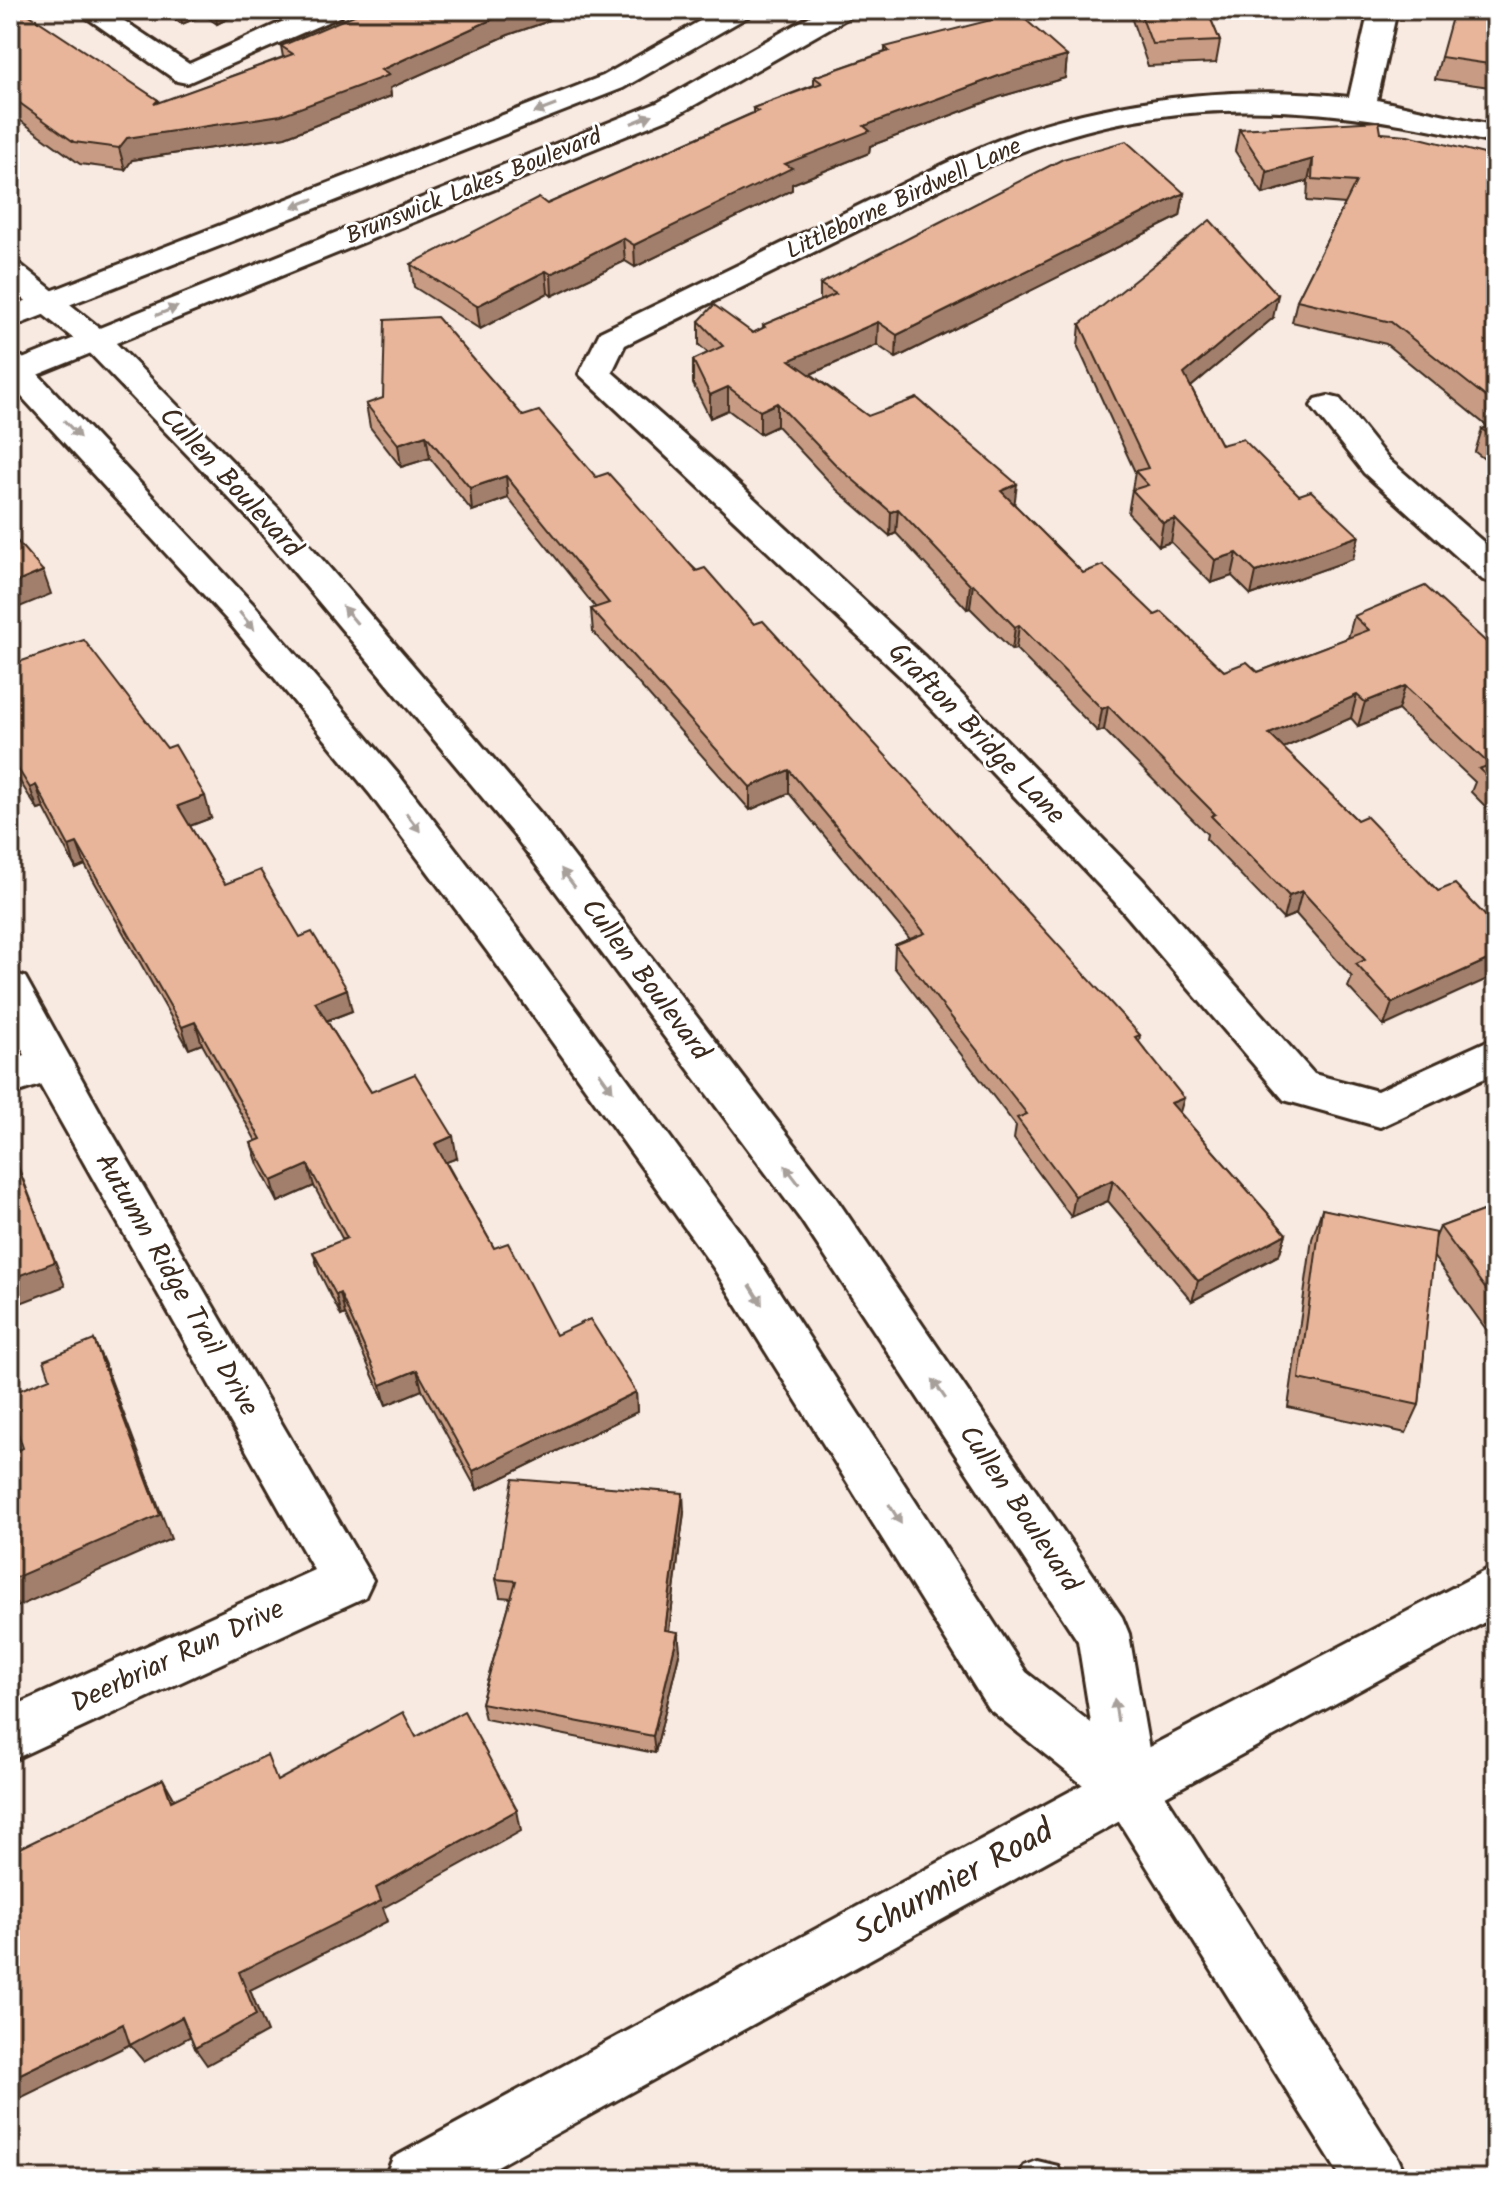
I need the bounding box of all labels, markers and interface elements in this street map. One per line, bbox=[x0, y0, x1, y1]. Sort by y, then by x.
one-way arrow bbox=[533, 103, 557, 116]
one-way arrow bbox=[630, 112, 654, 125]
street label: Brunswick Lakes Boulevard bbox=[340, 117, 609, 256]
street label: Littleborne Birdwell Lane bbox=[780, 127, 1028, 271]
one-way arrow bbox=[291, 197, 315, 210]
one-way arrow bbox=[155, 304, 179, 317]
street label: Cullen Boulevard bbox=[147, 397, 313, 570]
one-way arrow bbox=[62, 420, 80, 439]
one-way arrow bbox=[342, 606, 359, 626]
one-way arrow bbox=[238, 611, 255, 631]
street label: Grafton Bridge Lane bbox=[876, 632, 1076, 836]
one-way arrow bbox=[404, 811, 420, 832]
one-way arrow bbox=[561, 867, 576, 888]
street label: Cullen Boulevard bbox=[569, 889, 722, 1072]
one-way arrow bbox=[598, 1072, 613, 1093]
street label: Autumn Ridge Trail Drive bbox=[82, 1145, 270, 1426]
one-way arrow bbox=[785, 1164, 800, 1185]
one-way arrow bbox=[748, 1284, 763, 1305]
one-way arrow bbox=[931, 1379, 946, 1400]
street label: Cullen Boulevard bbox=[946, 1416, 1093, 1603]
one-way arrow bbox=[888, 1503, 902, 1525]
street label: Deerbriar Run Drive bbox=[64, 1588, 293, 1726]
one-way arrow bbox=[1109, 1697, 1121, 1722]
street label: Schurmier Road bbox=[844, 1805, 1065, 1961]

